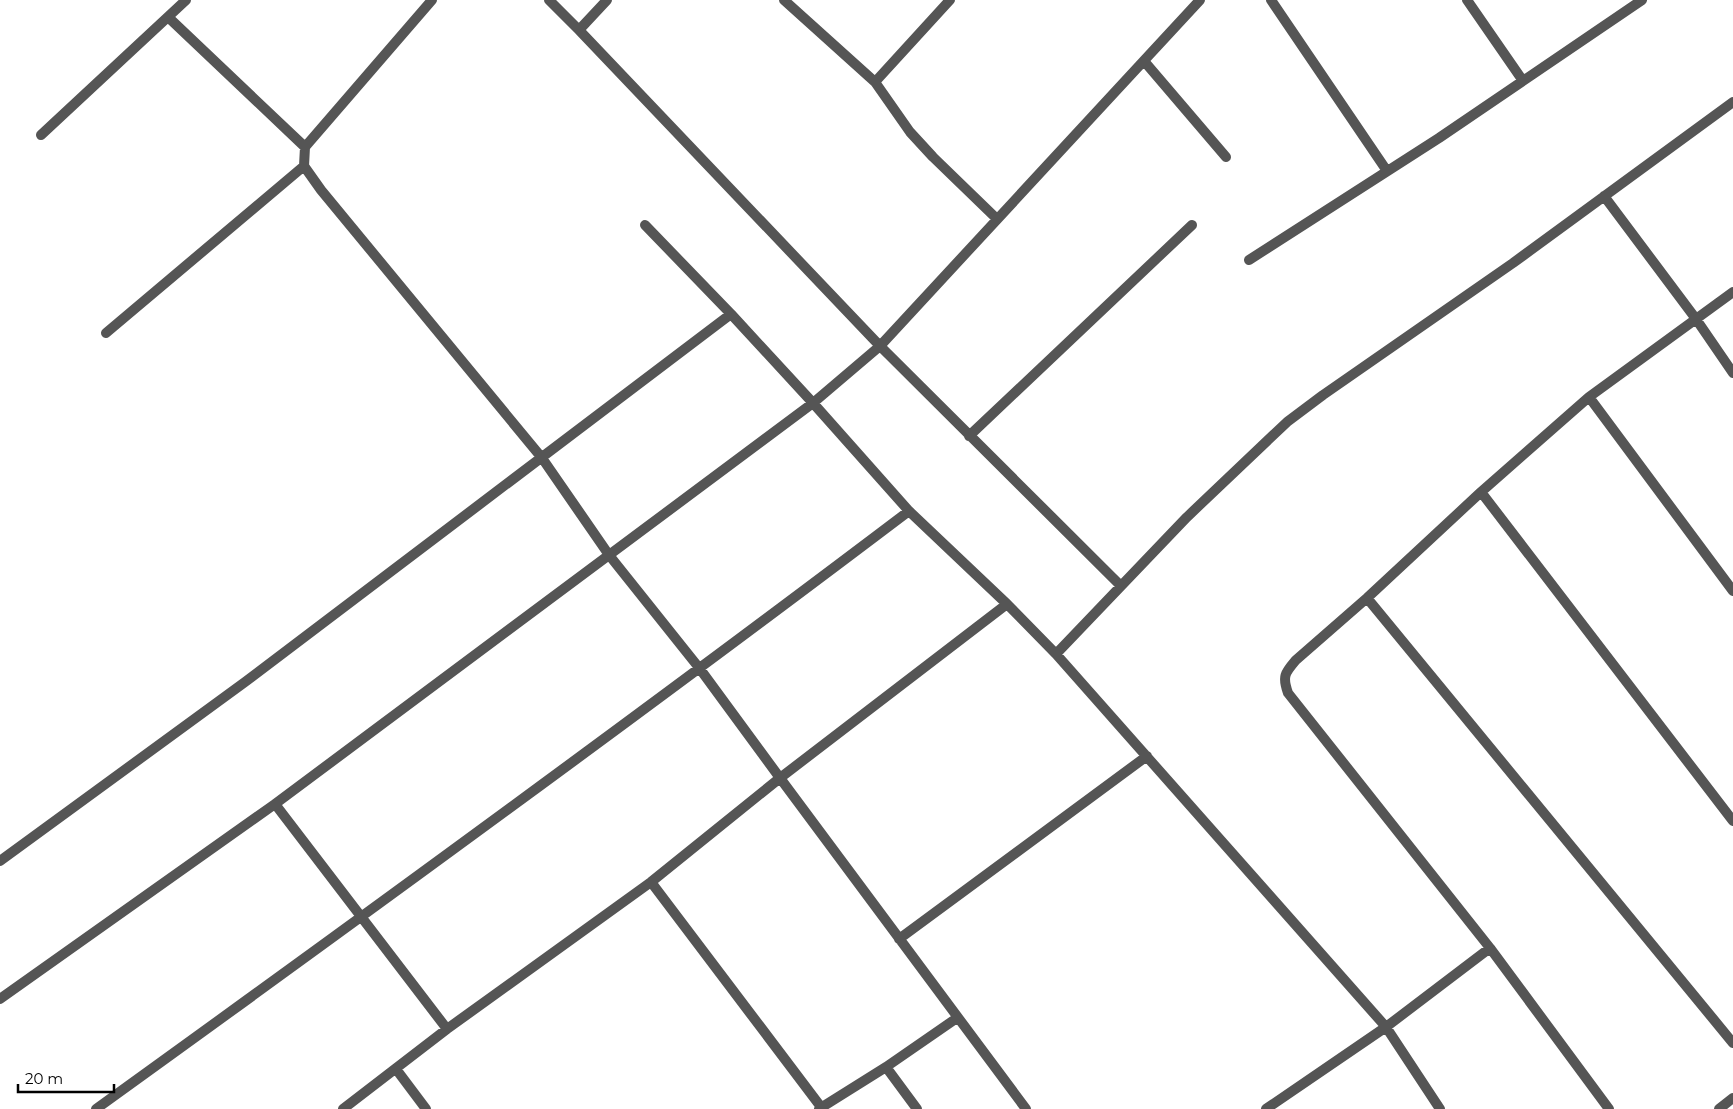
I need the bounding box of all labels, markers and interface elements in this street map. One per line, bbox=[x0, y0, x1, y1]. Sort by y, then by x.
scale bar bbox=[18, 1062, 114, 1094]
text: 20 m bbox=[25, 1069, 63, 1088]

